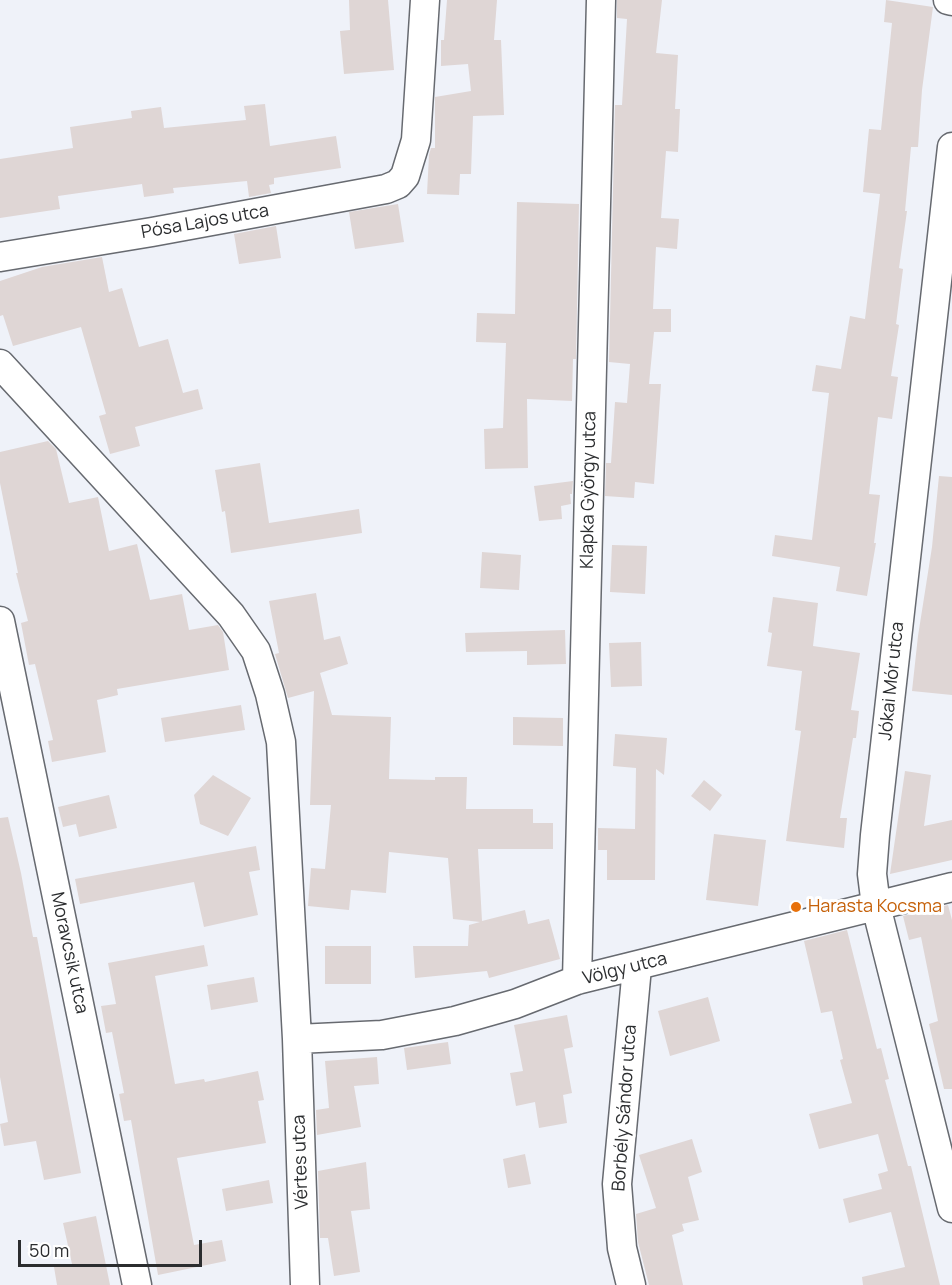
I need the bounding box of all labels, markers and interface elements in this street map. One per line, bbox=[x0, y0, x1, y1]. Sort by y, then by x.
street label: Pósa Lajos utca bbox=[140, 200, 270, 244]
street label: Klapka György utca bbox=[577, 411, 601, 569]
street label: Jókai Mór utca bbox=[875, 621, 909, 741]
street label: Moravcsik utca bbox=[46, 890, 92, 1016]
place label: Harasta Kocsma bbox=[808, 896, 942, 918]
marker: Harasta Kocsma bbox=[789, 900, 803, 914]
street label: Völgy utca bbox=[581, 948, 669, 990]
street label: Borbély Sándor utca bbox=[608, 1024, 642, 1192]
street label: Vértes utca bbox=[289, 1114, 313, 1210]
scale bar bbox=[21, 1228, 206, 1266]
text: 50 m bbox=[29, 1238, 69, 1262]

